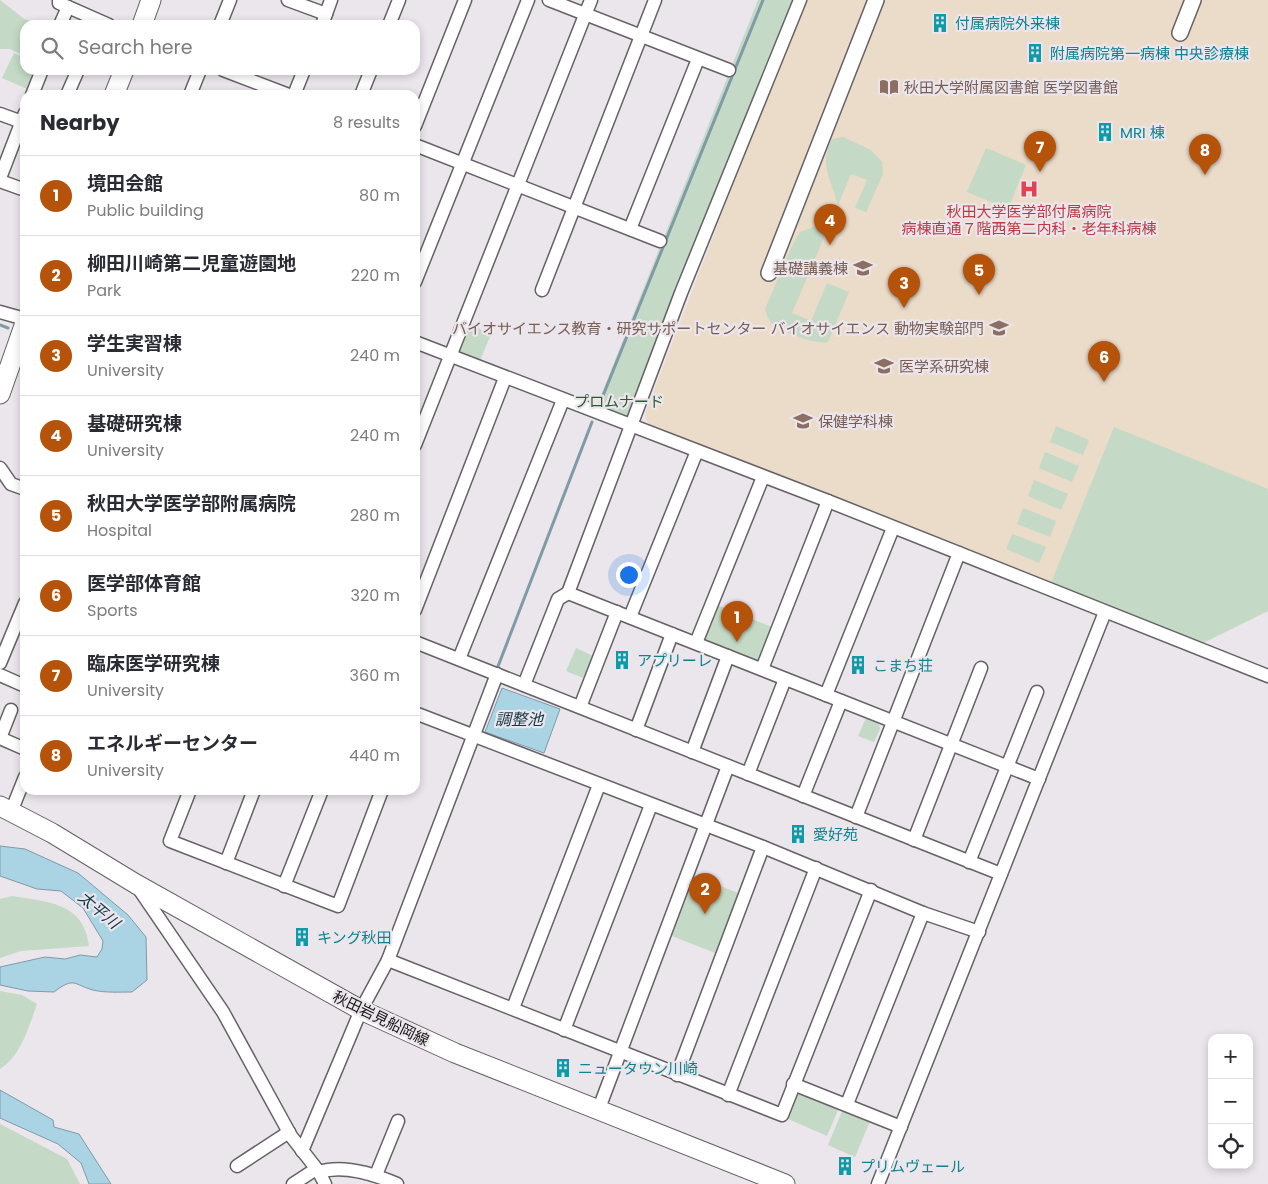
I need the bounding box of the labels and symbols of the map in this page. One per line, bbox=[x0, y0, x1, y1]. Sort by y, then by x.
building icon: 付属病院外来棟 bbox=[929, 12, 951, 34]
place label: 付属病院外来棟 bbox=[955, 13, 1060, 34]
building icon: 附属病院第一病棟 中央診療棟 bbox=[1024, 42, 1046, 64]
place label: 附属病院第一病棟 中央診療棟 bbox=[1050, 43, 1249, 64]
library icon: 秋田大学附属図書館 医学図書館 bbox=[878, 76, 900, 98]
place label: 秋田大学附属図書館 医学図書館 bbox=[904, 77, 1118, 98]
building icon: MRI 棟 bbox=[1094, 121, 1116, 143]
place label: MRI 棟 bbox=[1120, 122, 1165, 143]
pin: 7 bbox=[1024, 131, 1056, 172]
pin: 8 bbox=[1189, 134, 1221, 175]
hospital icon: 秋田大学医学部付属病院 病棟直通７階西第二内科・老年科病棟 bbox=[1018, 178, 1040, 200]
place label: 秋田大学医学部付属病院 病棟直通７階西第二内科・老年科病棟 bbox=[901, 201, 1157, 239]
pin: 4 bbox=[814, 204, 846, 245]
pin: 5 bbox=[963, 254, 995, 295]
school or university icon: 基礎講義棟 bbox=[852, 257, 874, 279]
place label: 基礎講義棟 bbox=[773, 258, 848, 279]
pin: 3 bbox=[888, 267, 920, 308]
school or university icon: バイオサイエンス教育・研究サポートセンター バイオサイエンス 動物実験部門 bbox=[988, 317, 1010, 339]
place label: バイオサイエンス教育・研究サポートセンター バイオサイエンス 動物実験部門 bbox=[452, 318, 984, 339]
pin: 6 bbox=[1088, 341, 1120, 382]
school or university icon: 医学系研究棟 bbox=[873, 355, 895, 377]
place label: 医学系研究棟 bbox=[899, 356, 989, 377]
park label: プロムナード bbox=[574, 391, 664, 412]
school or university icon: 保健学科棟 bbox=[792, 410, 814, 432]
place label: 保健学科棟 bbox=[818, 411, 893, 432]
your location bbox=[616, 562, 642, 588]
pin: 1 bbox=[721, 601, 753, 642]
building icon: アプリーレ bbox=[611, 649, 633, 671]
place label: アプリーレ bbox=[637, 650, 712, 671]
building icon: こまち荘 bbox=[847, 654, 869, 676]
place label: こまち荘 bbox=[873, 655, 933, 676]
water label: 調整池 bbox=[495, 708, 545, 731]
building icon: 愛好苑 bbox=[787, 823, 809, 845]
place label: 愛好苑 bbox=[813, 824, 858, 845]
pin: 2 bbox=[689, 873, 721, 914]
water label: 太平川 bbox=[73, 886, 126, 936]
building icon: キング秋田 bbox=[291, 926, 313, 948]
place label: キング秋田 bbox=[317, 927, 392, 948]
street label: 秋田岩見船岡線 bbox=[329, 986, 433, 1050]
building icon: ニュータウン川崎 bbox=[552, 1057, 574, 1079]
place label: ニュータウン川崎 bbox=[578, 1058, 698, 1079]
building icon: プリムヴェール bbox=[834, 1155, 856, 1177]
place label: プリムヴェール bbox=[860, 1156, 965, 1177]

